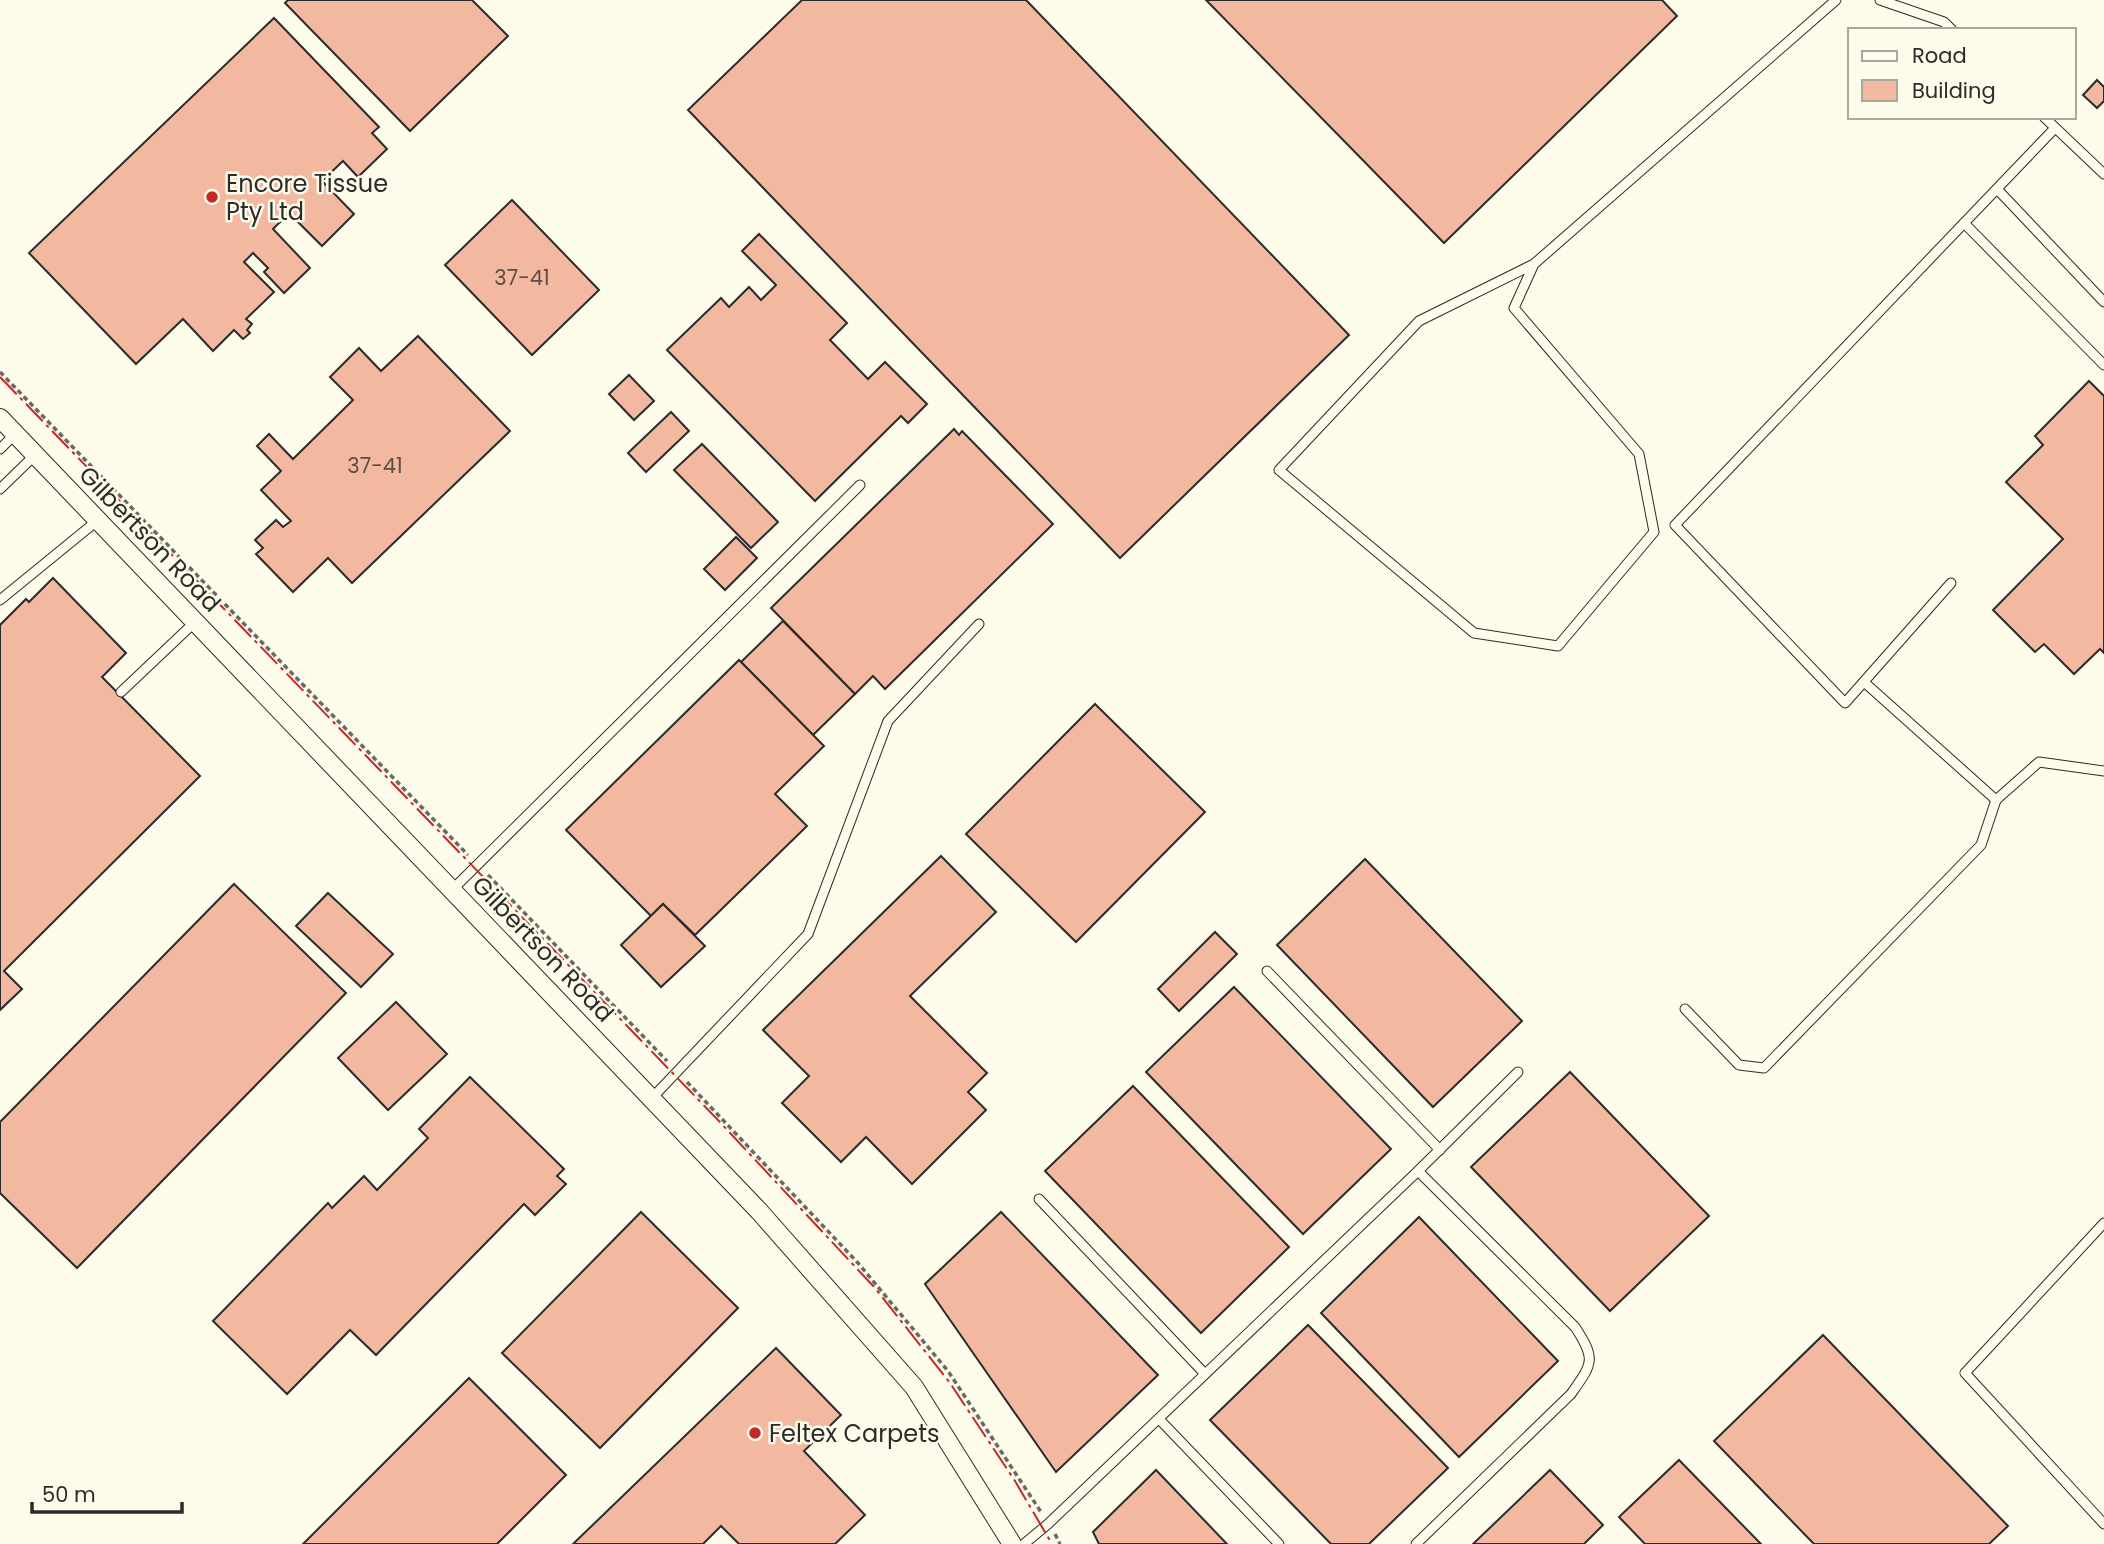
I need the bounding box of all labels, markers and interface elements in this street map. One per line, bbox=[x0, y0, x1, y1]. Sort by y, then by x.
legend bbox=[1848, 28, 2076, 119]
text: Road bbox=[1912, 41, 1967, 70]
text: Building bbox=[1912, 76, 1996, 105]
place label: Encore Tissue Pty Ltd bbox=[226, 167, 388, 228]
marker: Encore Tissue Pty Ltd bbox=[204, 189, 220, 205]
house number: 37-41 bbox=[494, 263, 550, 292]
house number: 37-41 bbox=[347, 451, 403, 480]
street label: Gilbertson Road bbox=[72, 459, 228, 619]
street label: Gilbertson Road bbox=[465, 869, 621, 1029]
place label: Feltex Carpets bbox=[769, 1417, 939, 1450]
marker: Feltex Carpets bbox=[747, 1425, 763, 1441]
scale bar bbox=[32, 1470, 182, 1514]
text: 50 m bbox=[42, 1480, 96, 1509]

